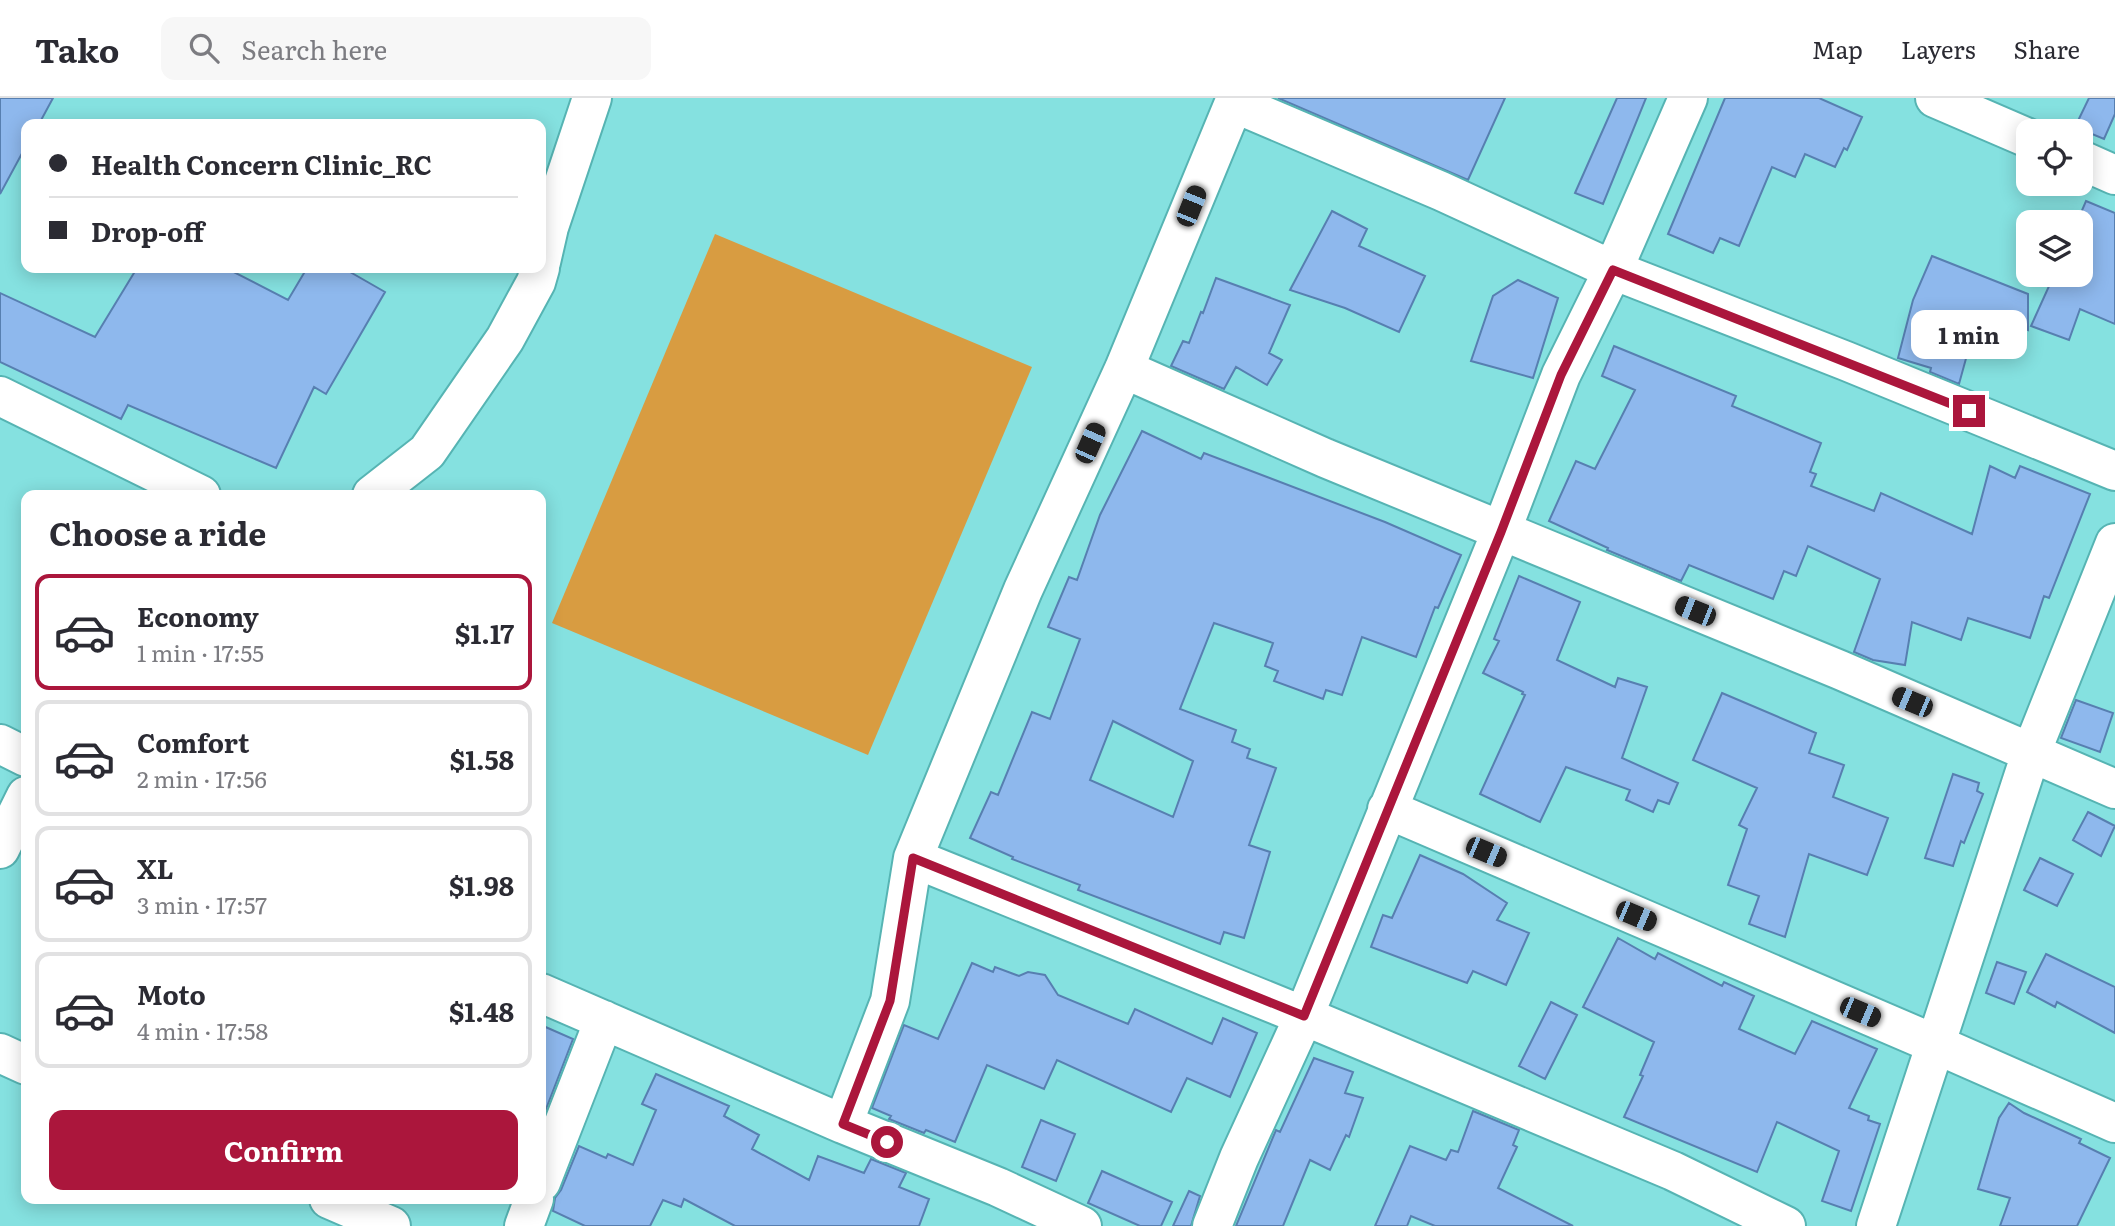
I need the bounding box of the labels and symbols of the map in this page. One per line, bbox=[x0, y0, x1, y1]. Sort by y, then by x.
car bbox=[1174, 183, 1209, 229]
callout: 1 min bbox=[1911, 310, 2027, 358]
route end bbox=[1953, 395, 1985, 427]
car bbox=[1072, 420, 1109, 466]
car bbox=[1672, 593, 1719, 629]
car bbox=[1889, 684, 1936, 720]
car bbox=[1463, 834, 1510, 870]
car bbox=[1613, 898, 1660, 934]
car bbox=[1837, 994, 1884, 1030]
route start bbox=[871, 1126, 903, 1158]

